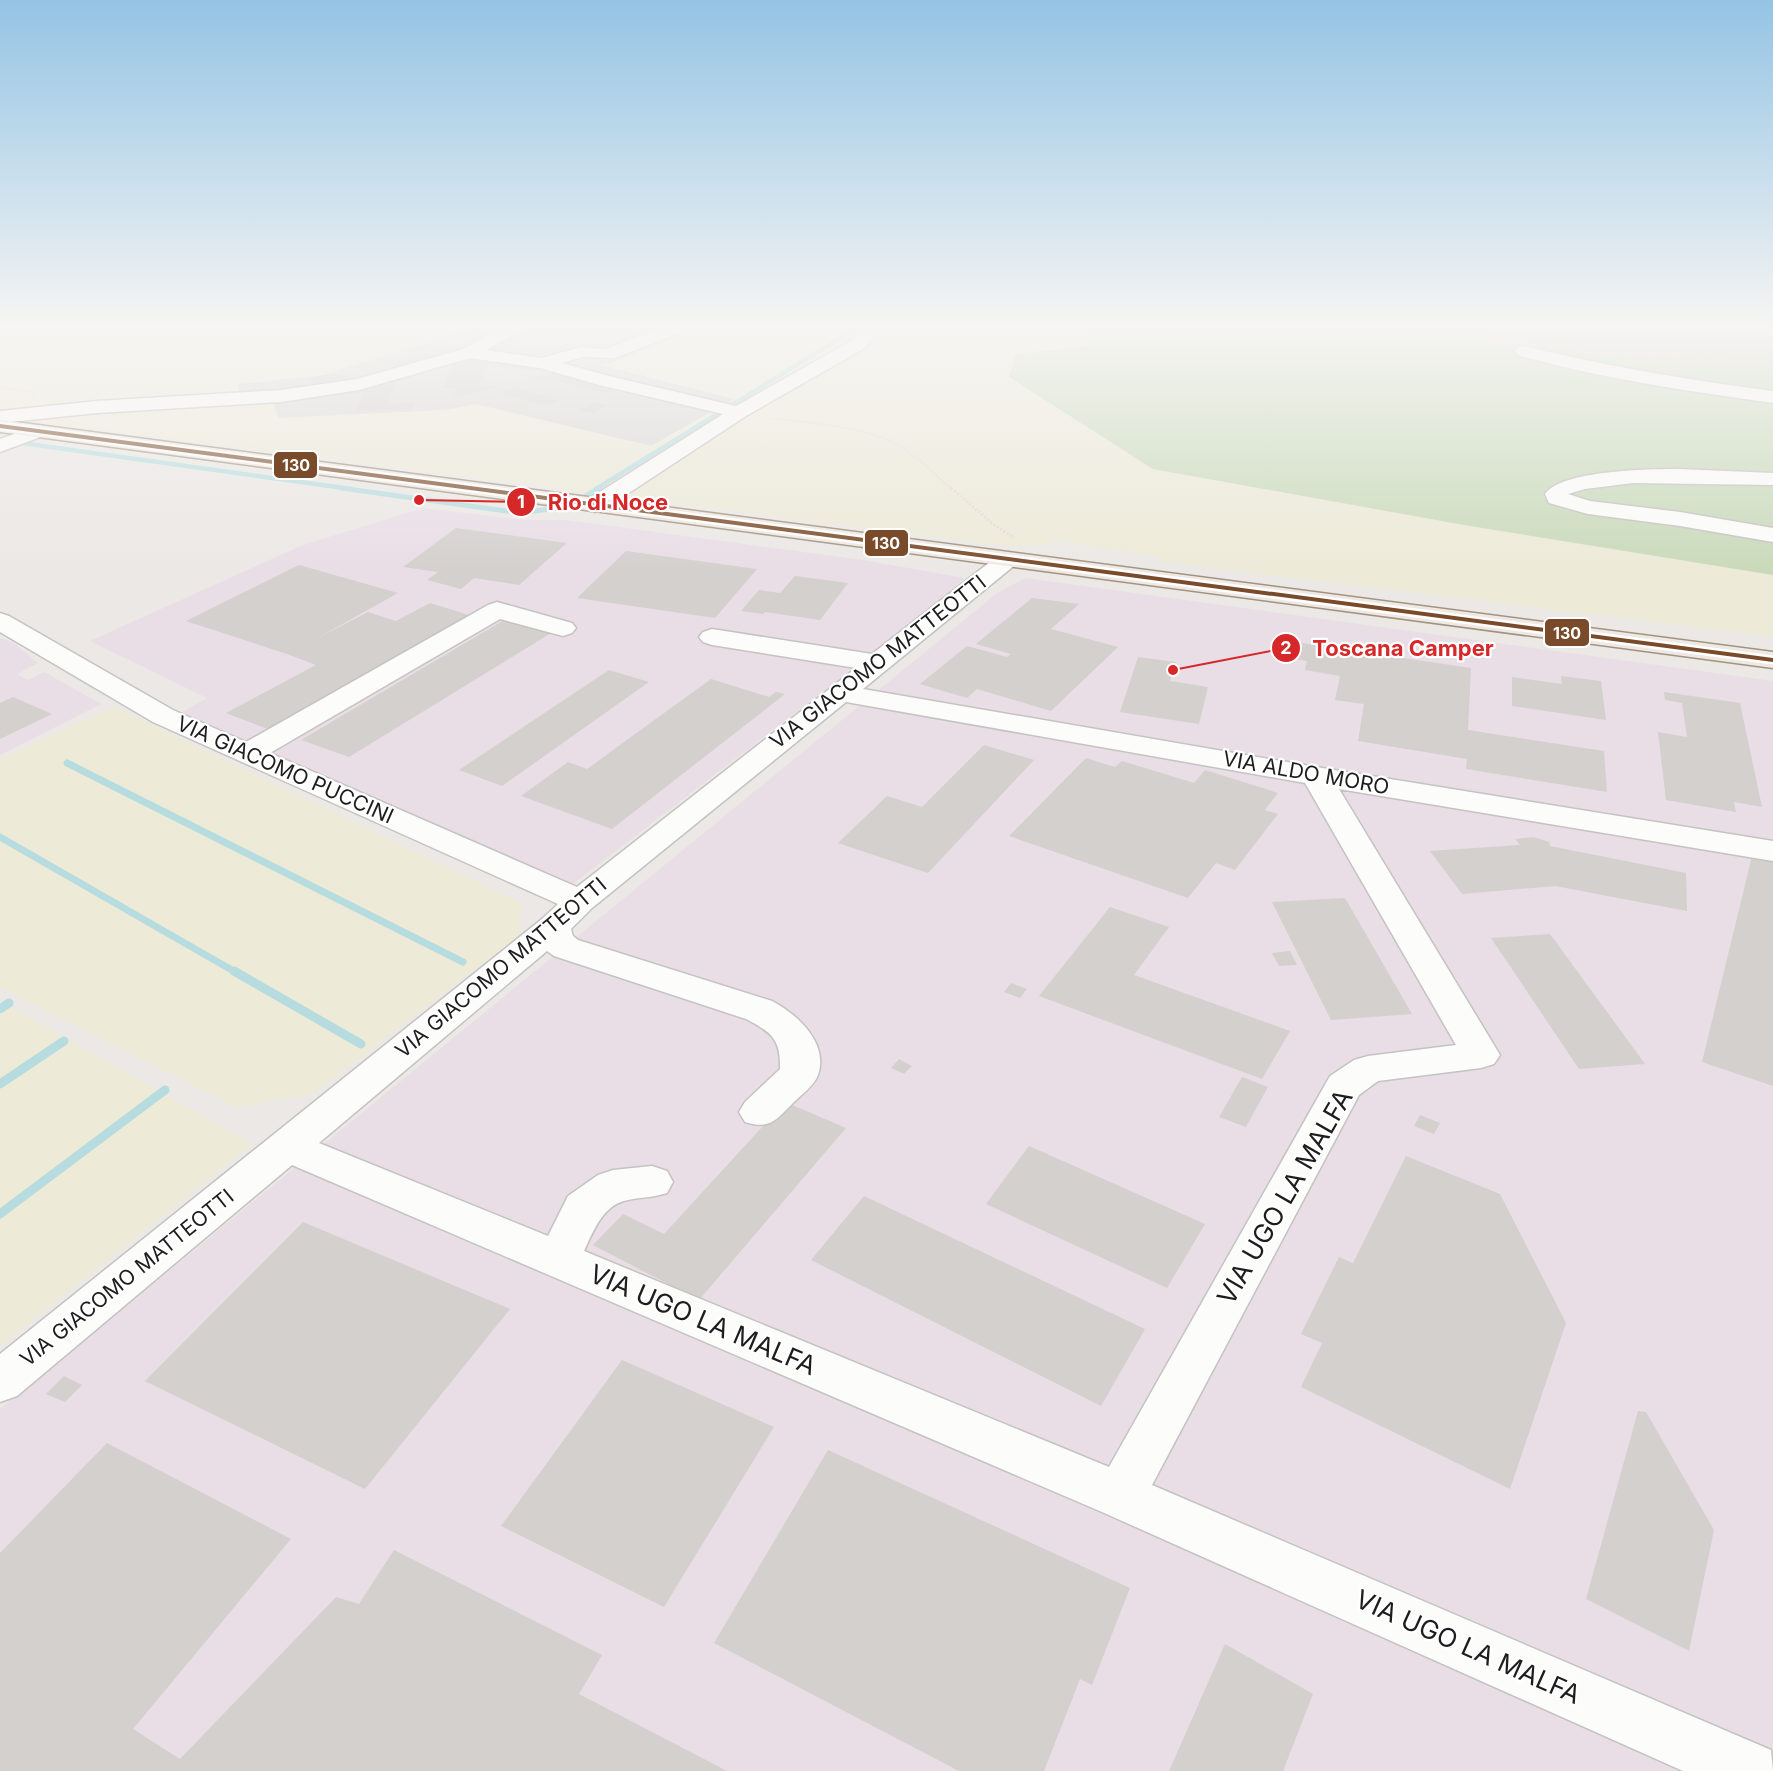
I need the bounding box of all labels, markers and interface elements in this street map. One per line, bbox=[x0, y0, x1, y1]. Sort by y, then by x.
line badge: 130 bbox=[273, 451, 318, 479]
text: 130 bbox=[282, 455, 310, 475]
callout: Rio di Noce bbox=[506, 482, 681, 522]
text: Rio di Noce bbox=[548, 489, 668, 515]
text: 1 bbox=[517, 491, 525, 512]
line badge: 130 bbox=[864, 529, 909, 557]
text: 130 bbox=[872, 533, 900, 553]
street label: VIA GIACOMO MATTEOTTI bbox=[765, 569, 991, 754]
line badge: 130 bbox=[1544, 618, 1590, 647]
text: 130 bbox=[1553, 623, 1581, 643]
callout: Toscana Camper bbox=[1271, 628, 1506, 668]
text: Toscana Camper bbox=[1312, 635, 1494, 661]
text: 2 bbox=[1280, 637, 1292, 658]
street label: VIA GIACOMO PUCCINI bbox=[173, 710, 398, 829]
street label: VIA ALDO MORO bbox=[1221, 746, 1391, 799]
street label: VIA GIACOMO MATTEOTTI bbox=[390, 872, 611, 1063]
street label: VIA UGO LA MALFA bbox=[1210, 1084, 1359, 1310]
street label: VIA GIACOMO MATTEOTTI bbox=[15, 1184, 239, 1372]
street label: VIA UGO LA MALFA bbox=[585, 1258, 821, 1381]
street label: VIA UGO LA MALFA bbox=[1351, 1583, 1586, 1710]

